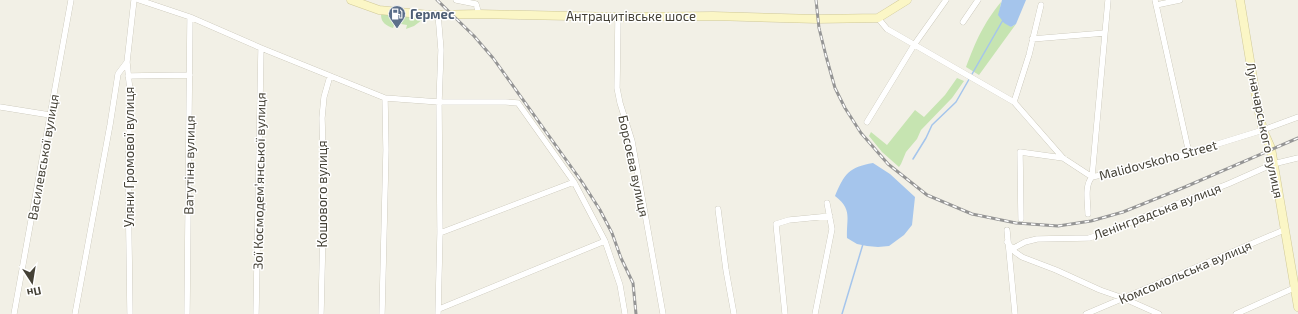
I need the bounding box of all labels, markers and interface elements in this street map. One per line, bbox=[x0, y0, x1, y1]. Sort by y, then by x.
fuel station icon: Гермес bbox=[387, 4, 407, 29]
place label: Гермес bbox=[410, 6, 455, 22]
street label: Антрацитівське шосе bbox=[566, 8, 696, 24]
street label: Луначарського вулиця bbox=[1243, 60, 1287, 200]
street label: Уляни Громової вулиця bbox=[121, 87, 137, 227]
street label: Зої Космодем’янської вулиця bbox=[249, 92, 269, 270]
street label: Василевської вулиця bbox=[24, 93, 62, 221]
street label: Борсоєва вулиця bbox=[615, 114, 653, 218]
street label: Ватутіна вулиця bbox=[180, 115, 198, 215]
street label: Malidovskoho Street bbox=[1097, 137, 1219, 183]
street label: Кошового вулиця bbox=[314, 140, 330, 248]
street label: Ленінградська вулиця bbox=[1091, 179, 1223, 243]
street label: Комсомольська вулиця bbox=[1116, 237, 1254, 307]
north arrow bbox=[12, 262, 52, 302]
text: Пн bbox=[26, 284, 43, 300]

